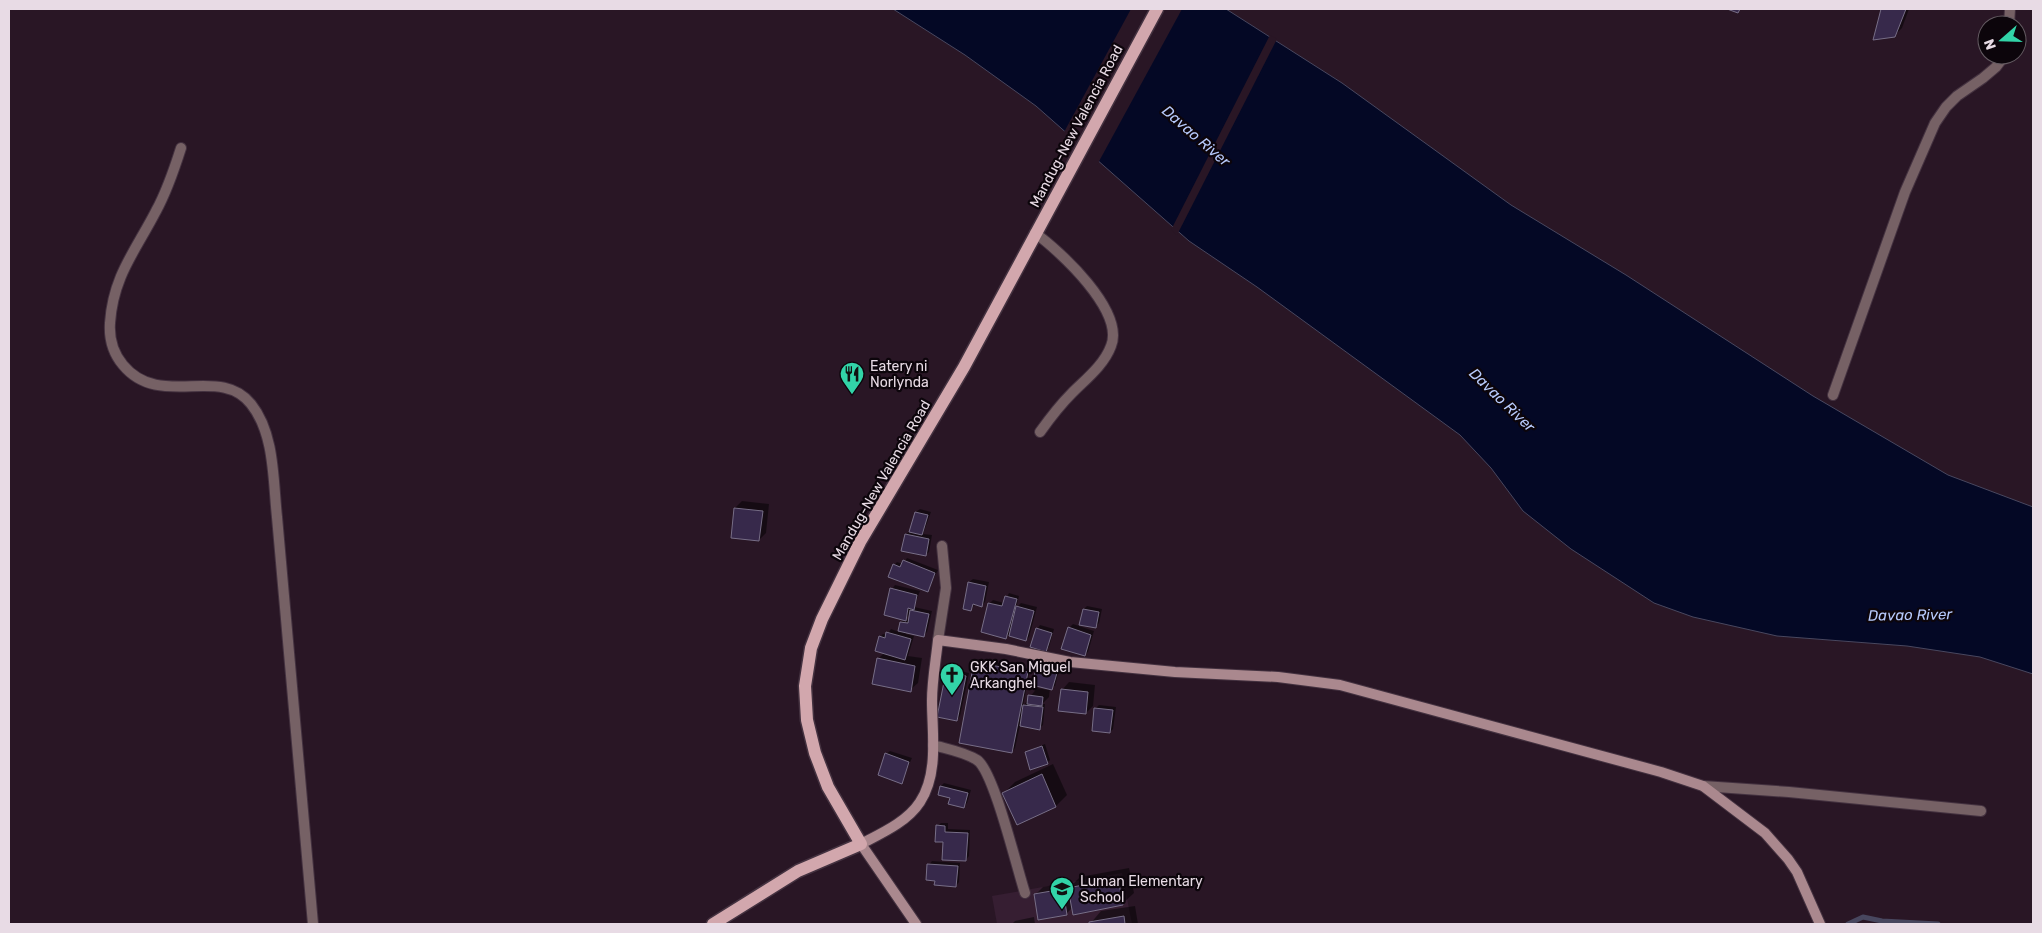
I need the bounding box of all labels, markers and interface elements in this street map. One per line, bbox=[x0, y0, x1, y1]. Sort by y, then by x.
north arrow bbox=[1977, 15, 2027, 65]
text: N bbox=[1981, 37, 2000, 52]
street label: Mandug-New Valencia Road bbox=[1026, 42, 1127, 210]
water label: Davao River bbox=[1158, 102, 1235, 171]
place label: Eatery ni Norlynda bbox=[870, 358, 929, 391]
restaurant icon: Eatery ni Norlynda bbox=[839, 361, 865, 395]
water label: Davao River bbox=[1465, 364, 1539, 437]
street label: Mandug-New Valencia Road bbox=[829, 397, 934, 563]
water label: Davao River bbox=[1868, 605, 1953, 625]
place label: GKK San Miguel Arkanghel bbox=[970, 659, 1071, 692]
church icon: GKK San Miguel Arkanghel bbox=[939, 662, 965, 696]
place label: Luman Elementary School bbox=[1080, 873, 1203, 906]
school or university icon: Luman Elementary School bbox=[1049, 876, 1075, 910]

